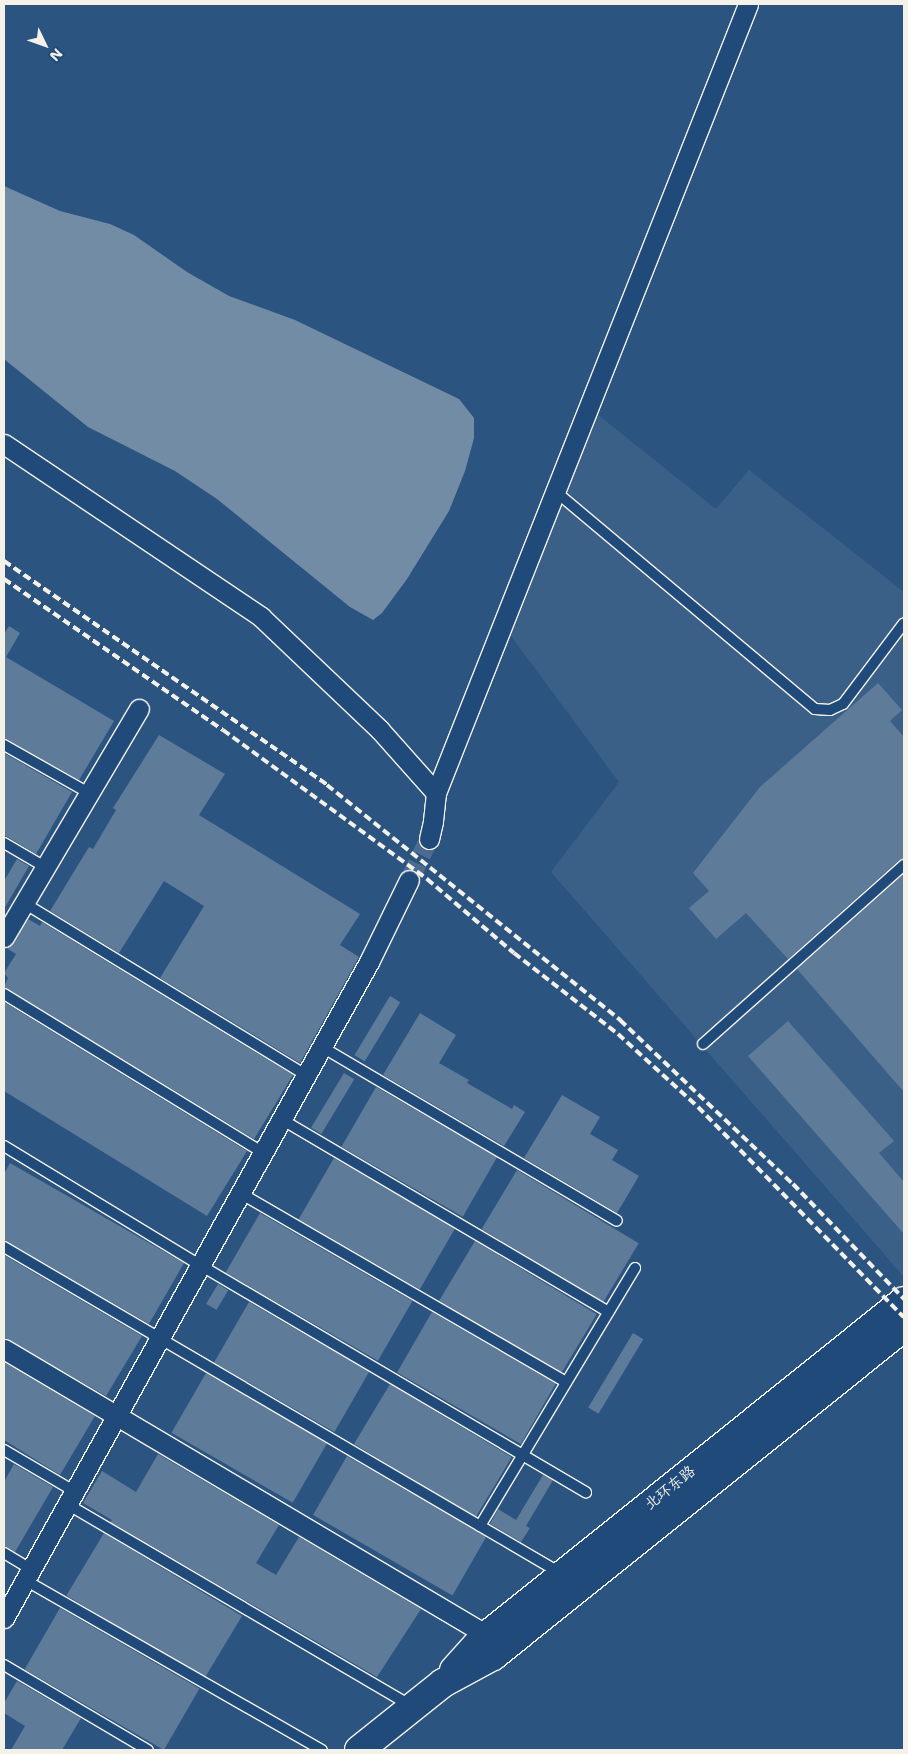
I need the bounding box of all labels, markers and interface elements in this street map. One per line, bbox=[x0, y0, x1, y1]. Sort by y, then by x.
north arrow bbox=[20, 20, 70, 70]
text: N bbox=[46, 45, 67, 65]
street label: 北环东路 bbox=[641, 1462, 699, 1514]

